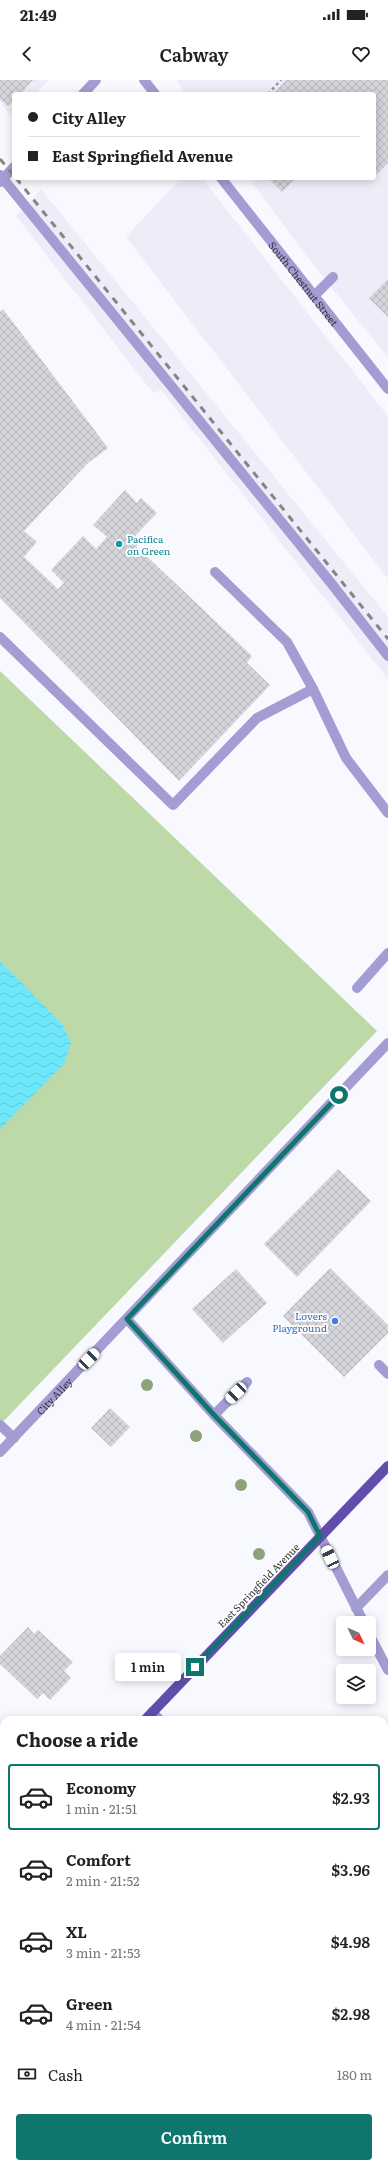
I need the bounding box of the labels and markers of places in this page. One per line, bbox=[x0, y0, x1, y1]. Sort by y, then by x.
place label: Pacifica on Green bbox=[127, 531, 171, 558]
marker: Pacifica on Green bbox=[114, 539, 124, 549]
place label: Lovers Playground bbox=[272, 1308, 327, 1335]
marker: Lovers Playground bbox=[330, 1316, 340, 1326]

